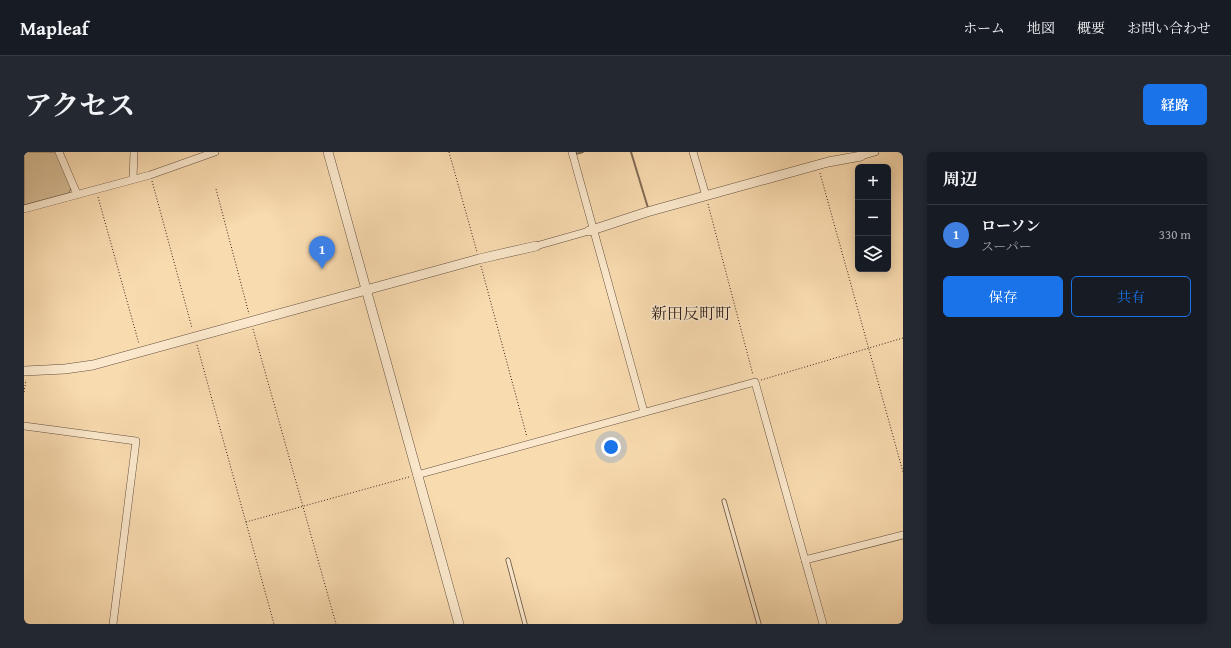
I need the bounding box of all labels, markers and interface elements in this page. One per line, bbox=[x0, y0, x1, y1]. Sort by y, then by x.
text: Mapleaf bbox=[20, 14, 89, 42]
text: ホーム bbox=[963, 18, 1005, 38]
text: 地図 bbox=[1027, 18, 1055, 38]
text: 概要 bbox=[1077, 18, 1105, 38]
text: お問い合わせ bbox=[1127, 18, 1211, 38]
text: アクセス bbox=[24, 84, 135, 125]
button: 経路 bbox=[1143, 84, 1207, 125]
map controls bbox=[855, 164, 891, 272]
button: + bbox=[855, 164, 891, 200]
text: 周辺 bbox=[943, 166, 977, 191]
button: − bbox=[855, 200, 891, 236]
text: ローソン bbox=[981, 215, 1040, 236]
text: 1 bbox=[953, 225, 959, 244]
text: 330 m bbox=[1159, 225, 1191, 244]
pin: 1 bbox=[309, 236, 335, 269]
button: layers bbox=[855, 236, 891, 272]
text: スーパー bbox=[981, 237, 1032, 256]
button: 保存 bbox=[943, 276, 1063, 317]
button: 共有 bbox=[1071, 276, 1191, 317]
district label: 新田反町町 bbox=[651, 301, 731, 325]
your location bbox=[601, 437, 621, 457]

